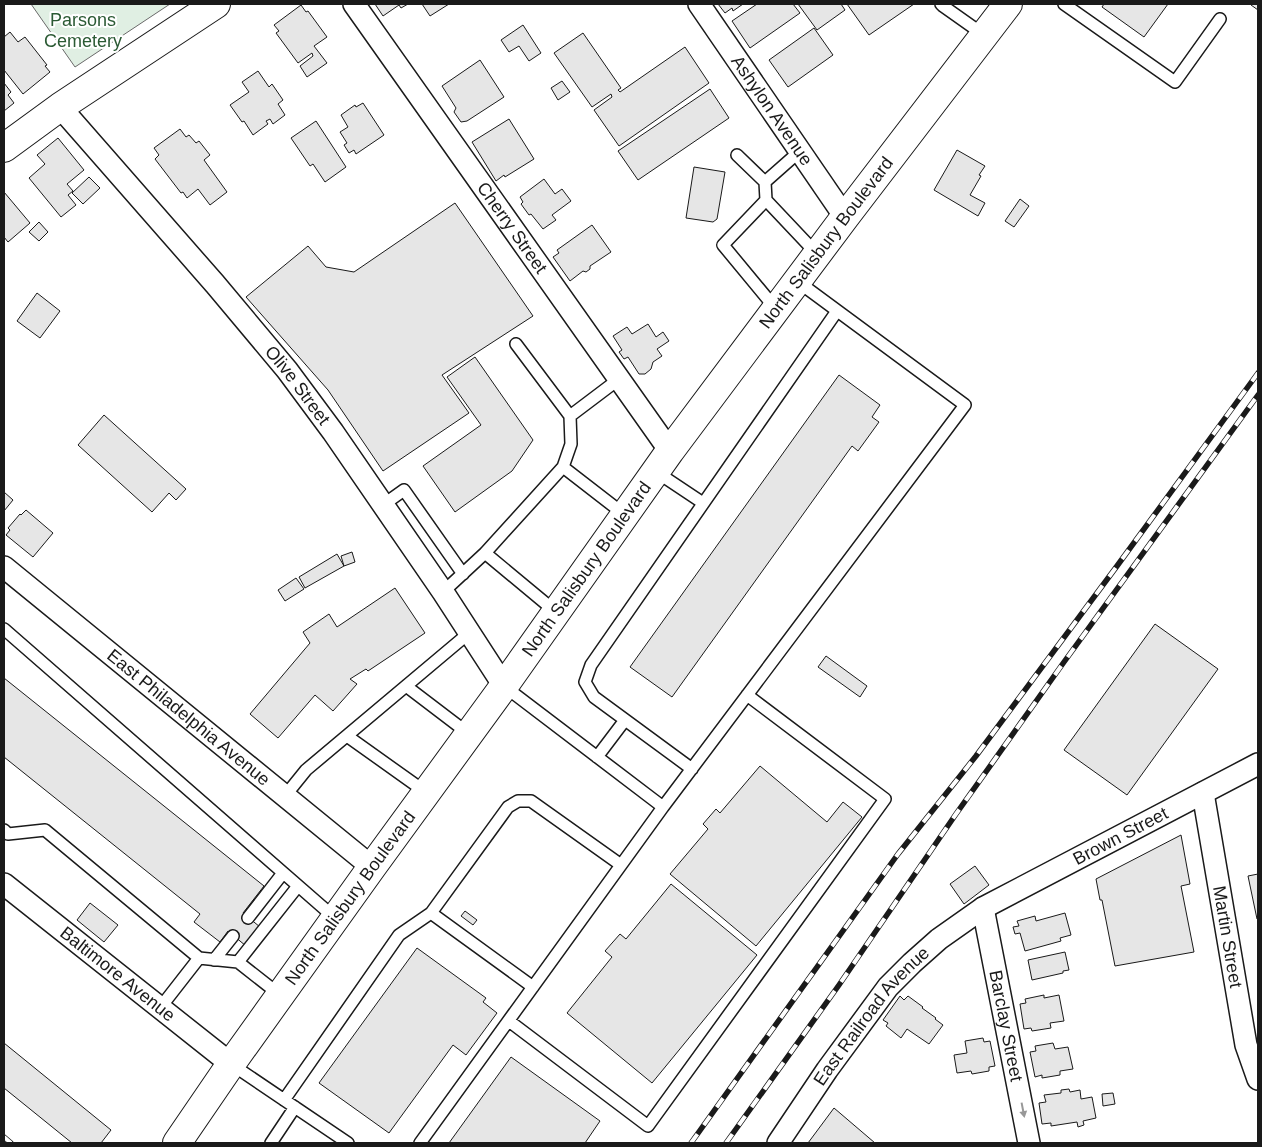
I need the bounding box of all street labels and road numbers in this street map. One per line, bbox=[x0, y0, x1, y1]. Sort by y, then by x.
street label: Ashylon Avenue bbox=[727, 52, 817, 169]
street label: North Salisbury Boulevard bbox=[755, 153, 897, 332]
street label: Cherry Street bbox=[473, 178, 551, 277]
street label: Olive Street bbox=[261, 342, 334, 429]
street label: North Salisbury Boulevard bbox=[518, 478, 655, 660]
street label: East Philadelphia Avenue bbox=[103, 645, 274, 790]
street label: Brown Street bbox=[1070, 803, 1171, 869]
street label: North Salisbury Boulevard bbox=[281, 807, 419, 989]
street label: Martin Street bbox=[1209, 884, 1246, 989]
street label: Baltimore Avenue bbox=[56, 923, 179, 1026]
street label: East Railroad Avenue bbox=[810, 943, 933, 1089]
street label: Barclay Street bbox=[985, 968, 1027, 1083]

